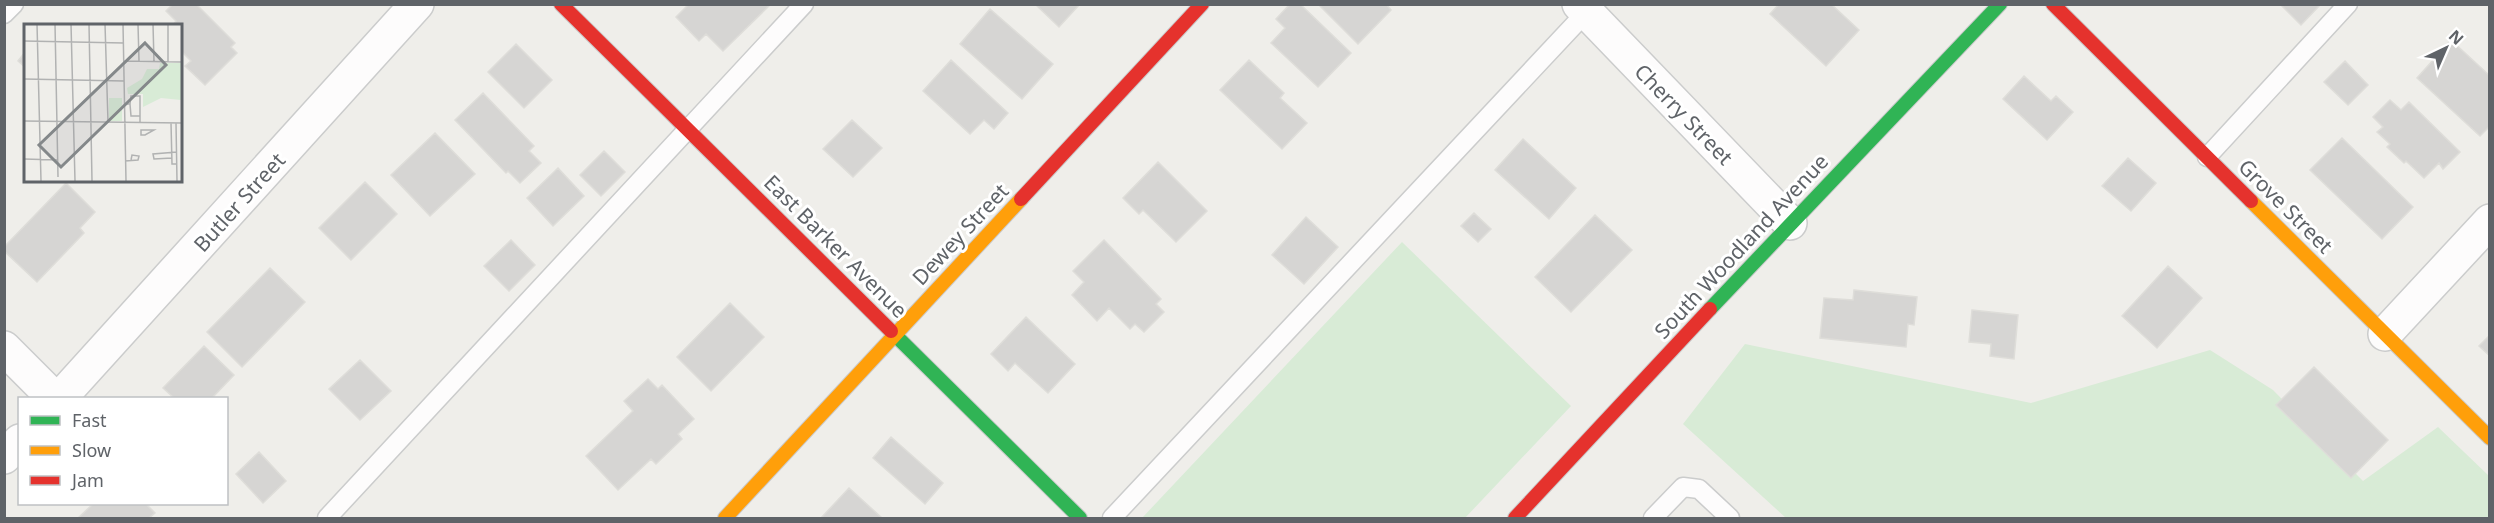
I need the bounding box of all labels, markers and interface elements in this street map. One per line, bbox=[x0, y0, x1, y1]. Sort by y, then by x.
north arrow bbox=[2416, 18, 2476, 78]
inset map bbox=[24, 24, 182, 182]
text: N bbox=[2444, 25, 2469, 50]
street label: Cherry Street bbox=[1629, 57, 1740, 171]
street label: Butler Street bbox=[187, 146, 291, 258]
street label: South Woodland Avenue bbox=[1648, 148, 1834, 344]
street label: Grove Street bbox=[2233, 153, 2339, 259]
street label: East Barker Avenue bbox=[758, 168, 914, 324]
street label: Dewey Street bbox=[906, 177, 1015, 291]
legend bbox=[18, 397, 228, 505]
text: Fast bbox=[72, 408, 107, 432]
text: Slow bbox=[72, 438, 111, 462]
text: Jam bbox=[70, 468, 104, 492]

